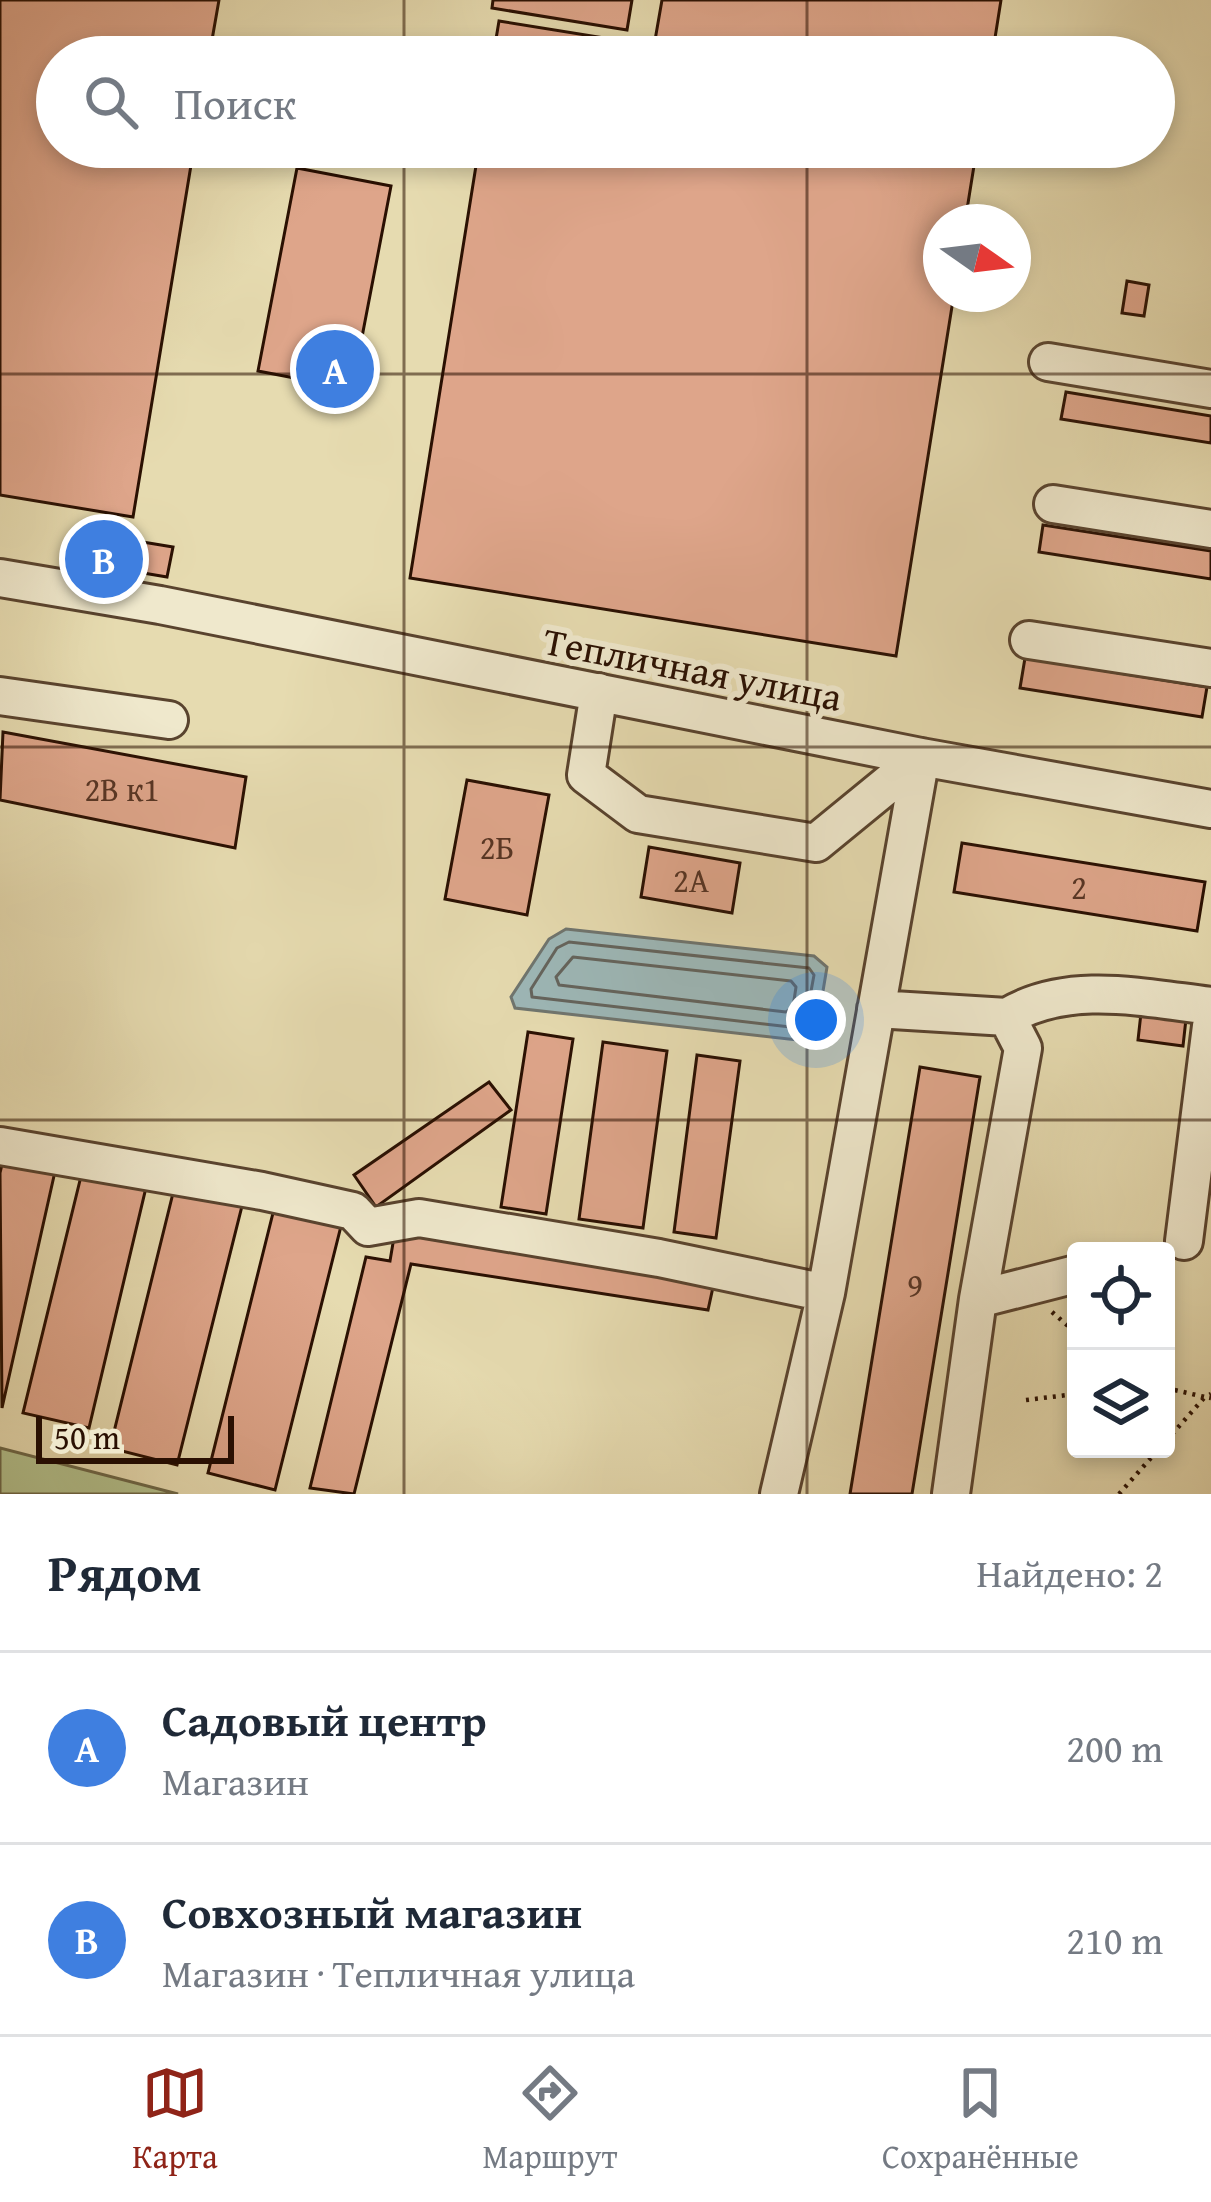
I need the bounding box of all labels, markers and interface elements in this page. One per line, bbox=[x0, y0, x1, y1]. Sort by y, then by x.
search box bbox=[36, 36, 1175, 168]
icon: search bbox=[78, 69, 144, 135]
text: Поиск bbox=[174, 70, 296, 135]
north arrow bbox=[923, 204, 1031, 312]
pin: A bbox=[296, 324, 374, 414]
pin: B bbox=[65, 514, 143, 604]
street label: Тепличная улица bbox=[539, 611, 847, 725]
house number: 2В к1 bbox=[84, 765, 160, 813]
house number: 2Б bbox=[480, 823, 514, 871]
house number: 2А bbox=[673, 856, 709, 904]
house number: 2 bbox=[1071, 863, 1087, 911]
your location bbox=[786, 990, 846, 1050]
map controls bbox=[1067, 1242, 1175, 1458]
button: locate bbox=[1067, 1242, 1175, 1350]
house number: 9 bbox=[907, 1261, 923, 1309]
button: layers bbox=[1067, 1350, 1175, 1458]
scale bar bbox=[36, 1410, 234, 1463]
text: 50 m bbox=[54, 1413, 120, 1461]
text: Рядом bbox=[48, 1535, 202, 1610]
text: Найдено: 2 bbox=[976, 1544, 1163, 1601]
text: Садовый центр bbox=[162, 1687, 487, 1752]
text: A bbox=[75, 1719, 99, 1776]
text: 200 m bbox=[1066, 1719, 1163, 1776]
text: Магазин bbox=[162, 1752, 309, 1809]
text: Совхозный магазин bbox=[162, 1879, 582, 1944]
text: B bbox=[75, 1911, 99, 1968]
text: 210 m bbox=[1066, 1911, 1163, 1968]
text: Магазин · Тепличная улица bbox=[162, 1944, 635, 2001]
tab: Карта bbox=[132, 2060, 218, 2180]
tab: Маршрут bbox=[482, 2060, 617, 2180]
tab: Сохранённые bbox=[882, 2060, 1079, 2180]

